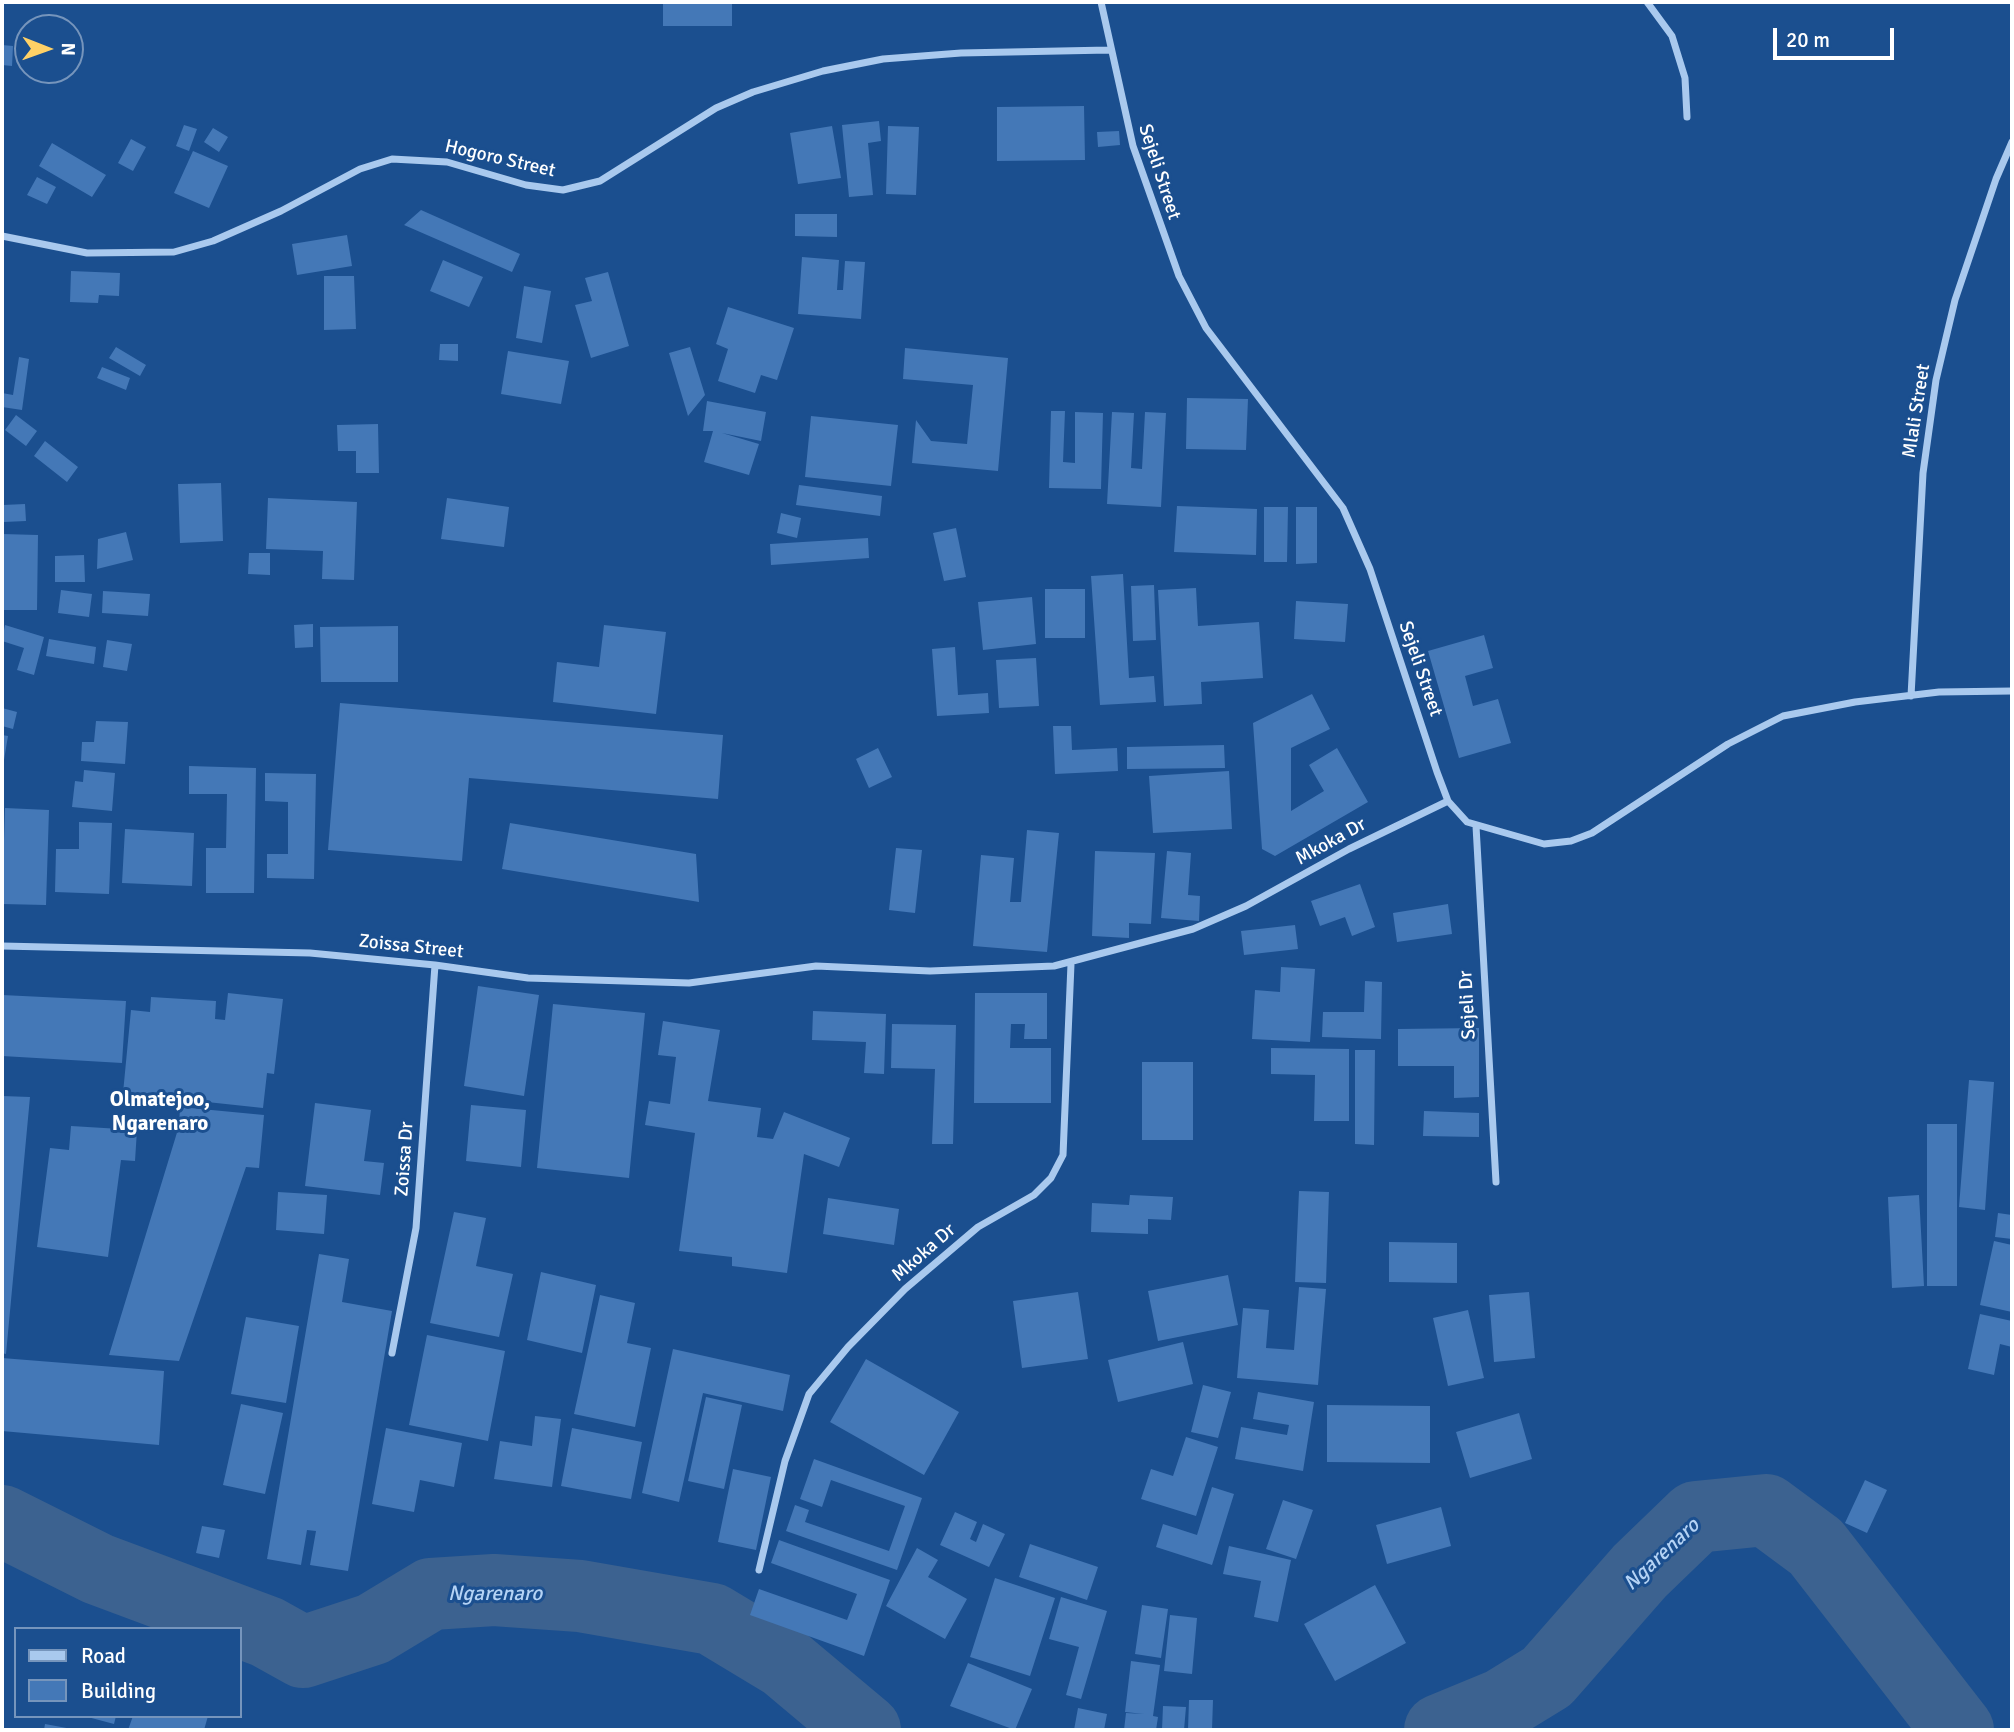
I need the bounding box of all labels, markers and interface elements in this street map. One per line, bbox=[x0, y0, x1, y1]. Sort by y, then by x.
north arrow bbox=[14, 14, 84, 84]
scale bar bbox=[1776, 14, 1897, 58]
text: 20 m bbox=[1786, 27, 1830, 53]
text: N bbox=[56, 43, 80, 56]
street label: Sejeli Street bbox=[1133, 121, 1185, 223]
street label: Hogoro Street bbox=[442, 135, 558, 183]
street label: Mlali Street bbox=[1898, 362, 1936, 460]
street label: Sejeli Street bbox=[1393, 618, 1447, 720]
street label: Mkoka Dr bbox=[1292, 813, 1370, 871]
street label: Zoissa Street bbox=[358, 930, 464, 964]
street label: Sejeli Dr bbox=[1455, 970, 1481, 1040]
district label: Olmatejoo, Ngarenaro bbox=[110, 1087, 210, 1137]
street label: Zoissa Dr bbox=[391, 1121, 419, 1197]
street label: Mkoka Dr bbox=[887, 1219, 961, 1287]
water label: Ngarenaro bbox=[1619, 1514, 1705, 1596]
water label: Ngarenaro bbox=[448, 1581, 542, 1607]
legend bbox=[14, 1627, 242, 1718]
text: Road bbox=[81, 1643, 126, 1669]
text: Building bbox=[81, 1678, 156, 1704]

